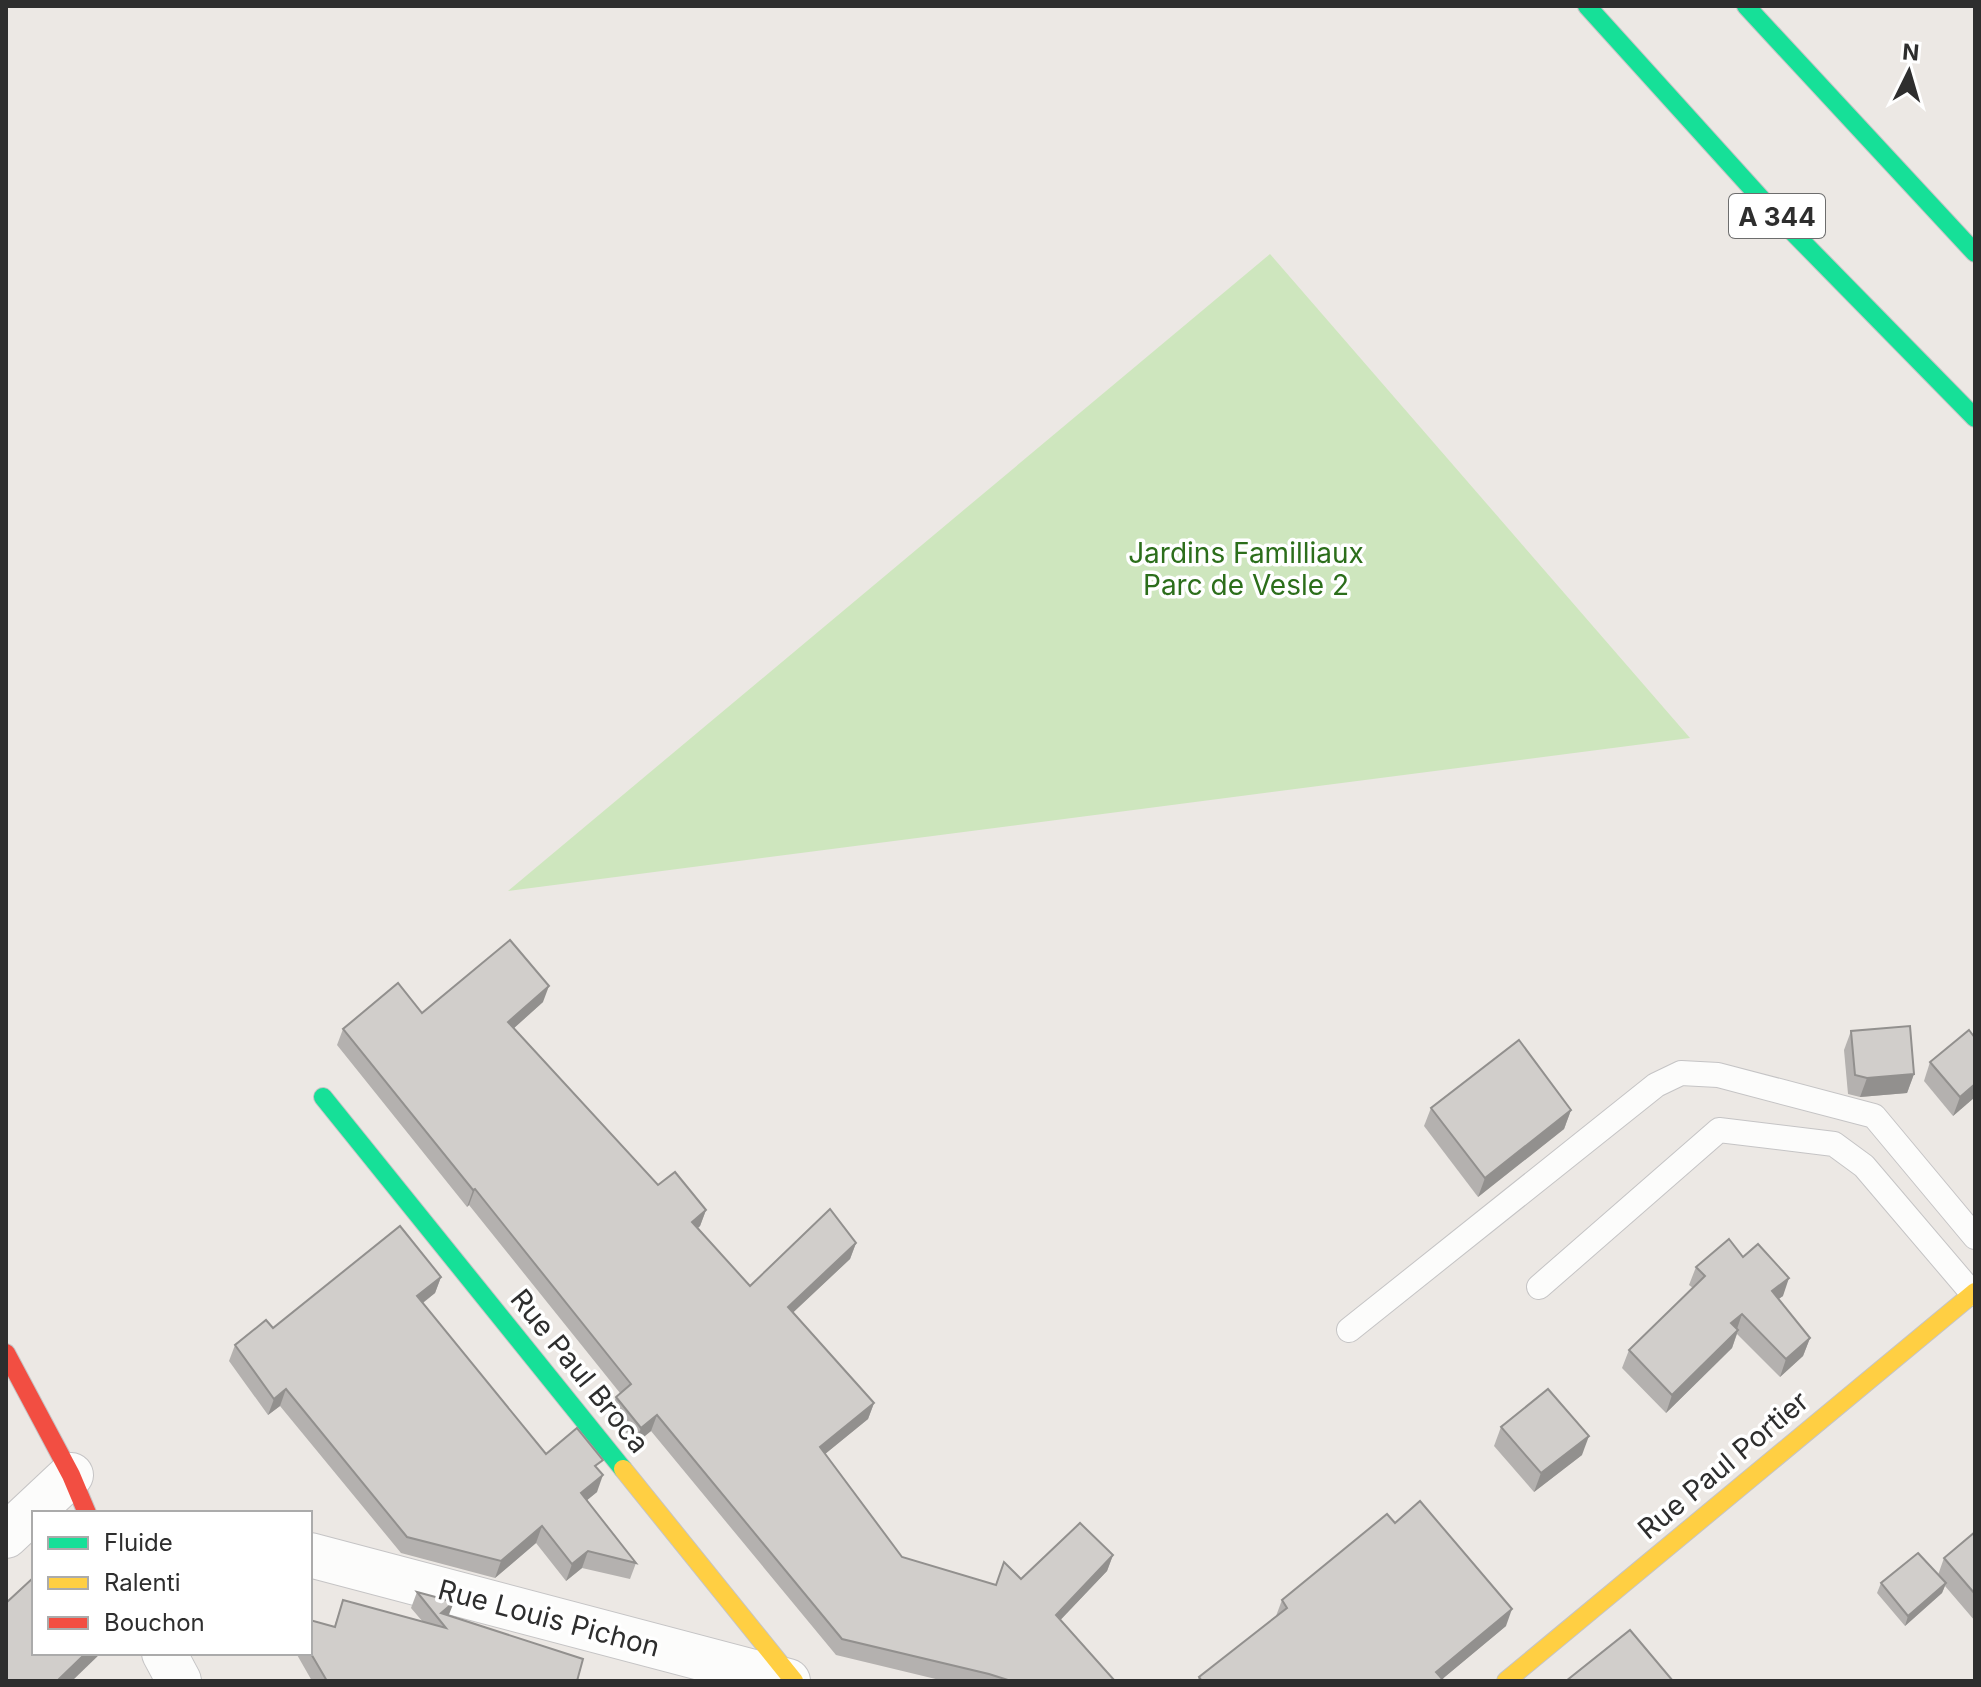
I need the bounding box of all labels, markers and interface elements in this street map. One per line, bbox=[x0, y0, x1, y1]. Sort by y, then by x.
north arrow bbox=[1869, 32, 1949, 112]
text: N bbox=[1901, 38, 1920, 66]
road number: A 344 bbox=[1729, 194, 1825, 238]
park label: Jardins Familliaux Parc de Vesle 2 bbox=[1128, 536, 1364, 602]
street label: Rue Paul Broca bbox=[504, 1282, 656, 1460]
street label: Rue Paul Portier bbox=[1631, 1384, 1815, 1546]
legend bbox=[32, 1511, 312, 1655]
text: Fluide bbox=[104, 1528, 173, 1557]
text: Ralenti bbox=[104, 1568, 180, 1597]
street label: Rue Louis Pichon bbox=[435, 1572, 663, 1664]
text: Bouchon bbox=[104, 1608, 205, 1637]

